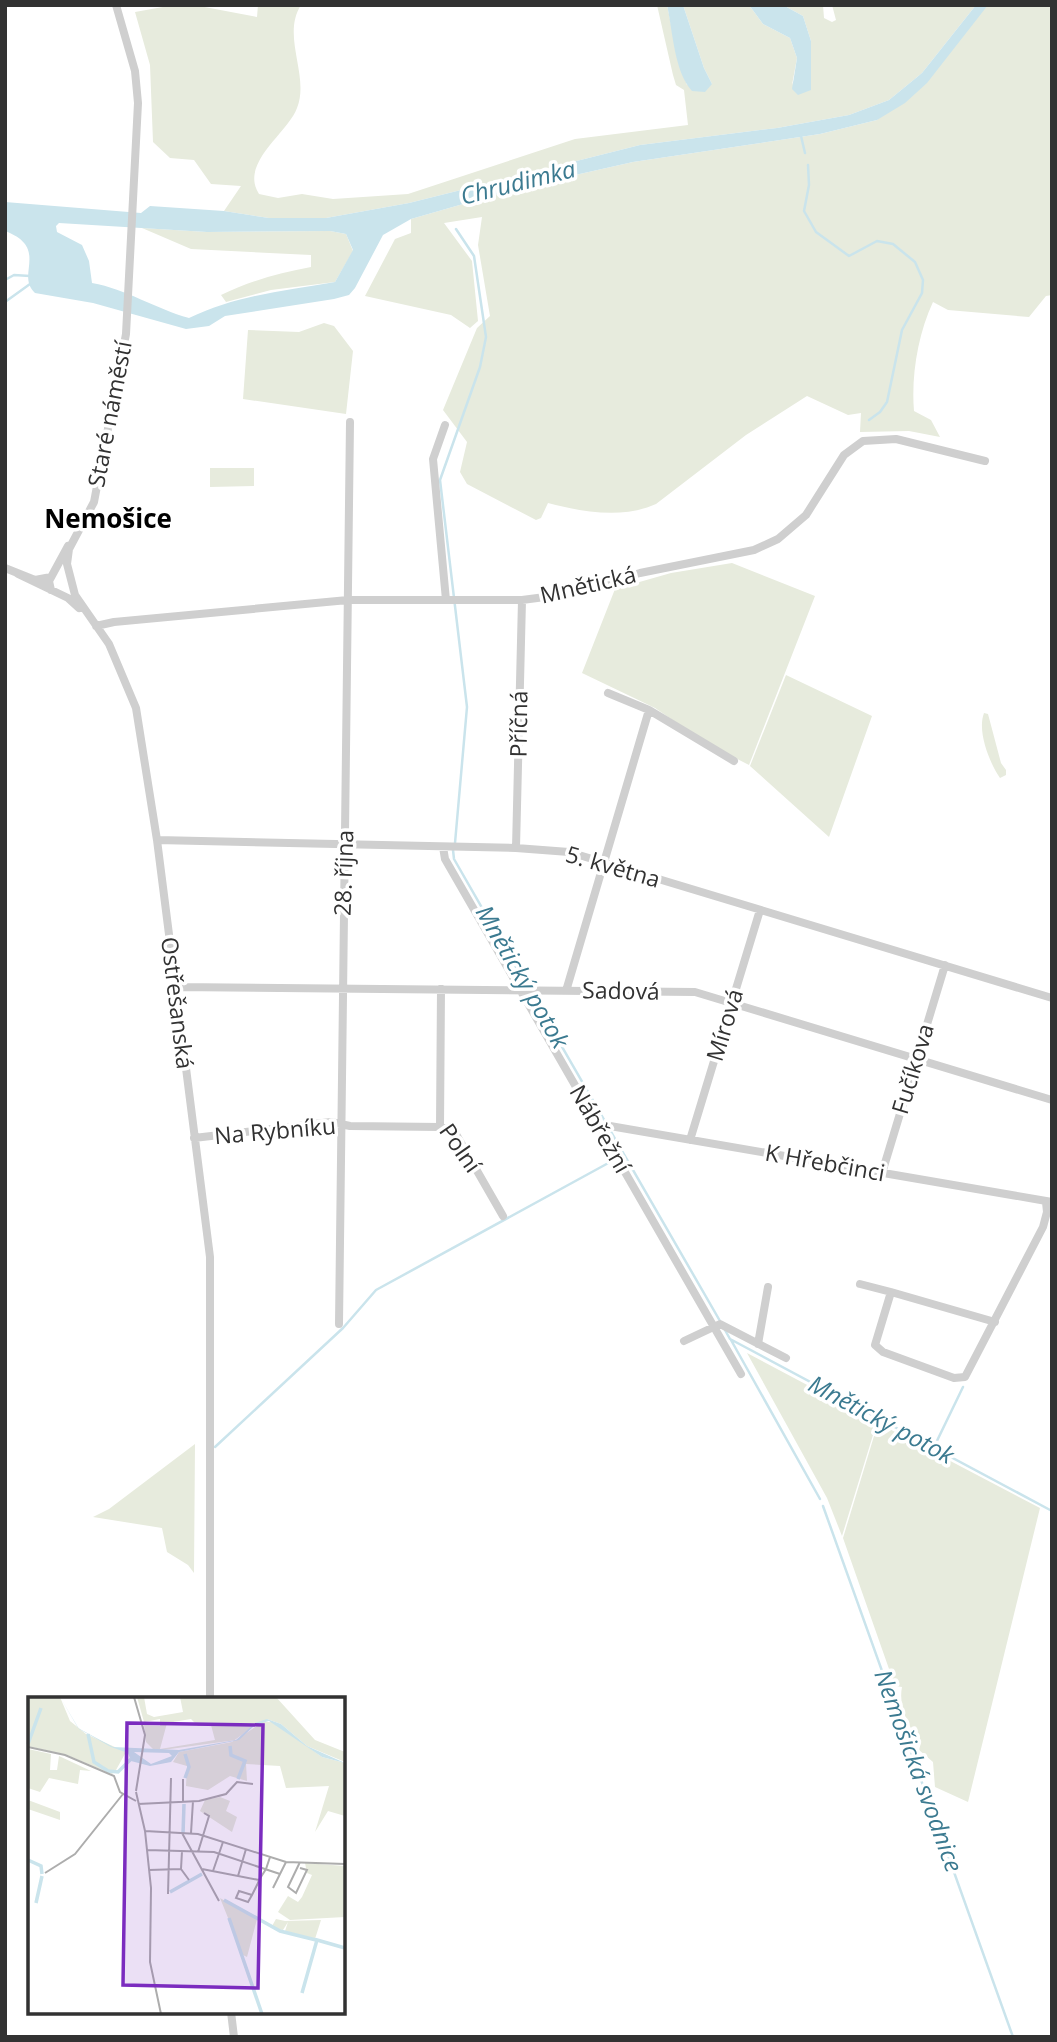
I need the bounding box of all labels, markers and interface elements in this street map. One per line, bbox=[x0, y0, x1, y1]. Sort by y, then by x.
water label: Chrudimka bbox=[457, 151, 579, 212]
street label: Staré náměstí bbox=[79, 337, 139, 489]
district label: Nemošice bbox=[44, 500, 172, 536]
street label: Mnětická bbox=[537, 557, 639, 611]
street label: Příčná bbox=[501, 690, 535, 758]
street label: 28. října bbox=[326, 829, 360, 917]
street label: 5. května bbox=[562, 837, 664, 895]
water label: Mnětický potok bbox=[469, 899, 578, 1055]
street label: Ostřešanská bbox=[154, 935, 202, 1071]
street label: Sadová bbox=[582, 973, 660, 1007]
street label: Mírová bbox=[698, 985, 750, 1065]
street label: Fučíkova bbox=[883, 1020, 941, 1118]
street label: Nábřežní bbox=[563, 1078, 640, 1180]
street label: Na Rybníku bbox=[213, 1109, 337, 1151]
street label: Polní bbox=[432, 1116, 490, 1179]
street label: K Hřebčinci bbox=[763, 1136, 888, 1188]
water label: Mnětický potok bbox=[803, 1366, 961, 1471]
water label: Nemošická svodnice bbox=[867, 1664, 971, 1877]
inset map bbox=[28, 1697, 345, 2014]

